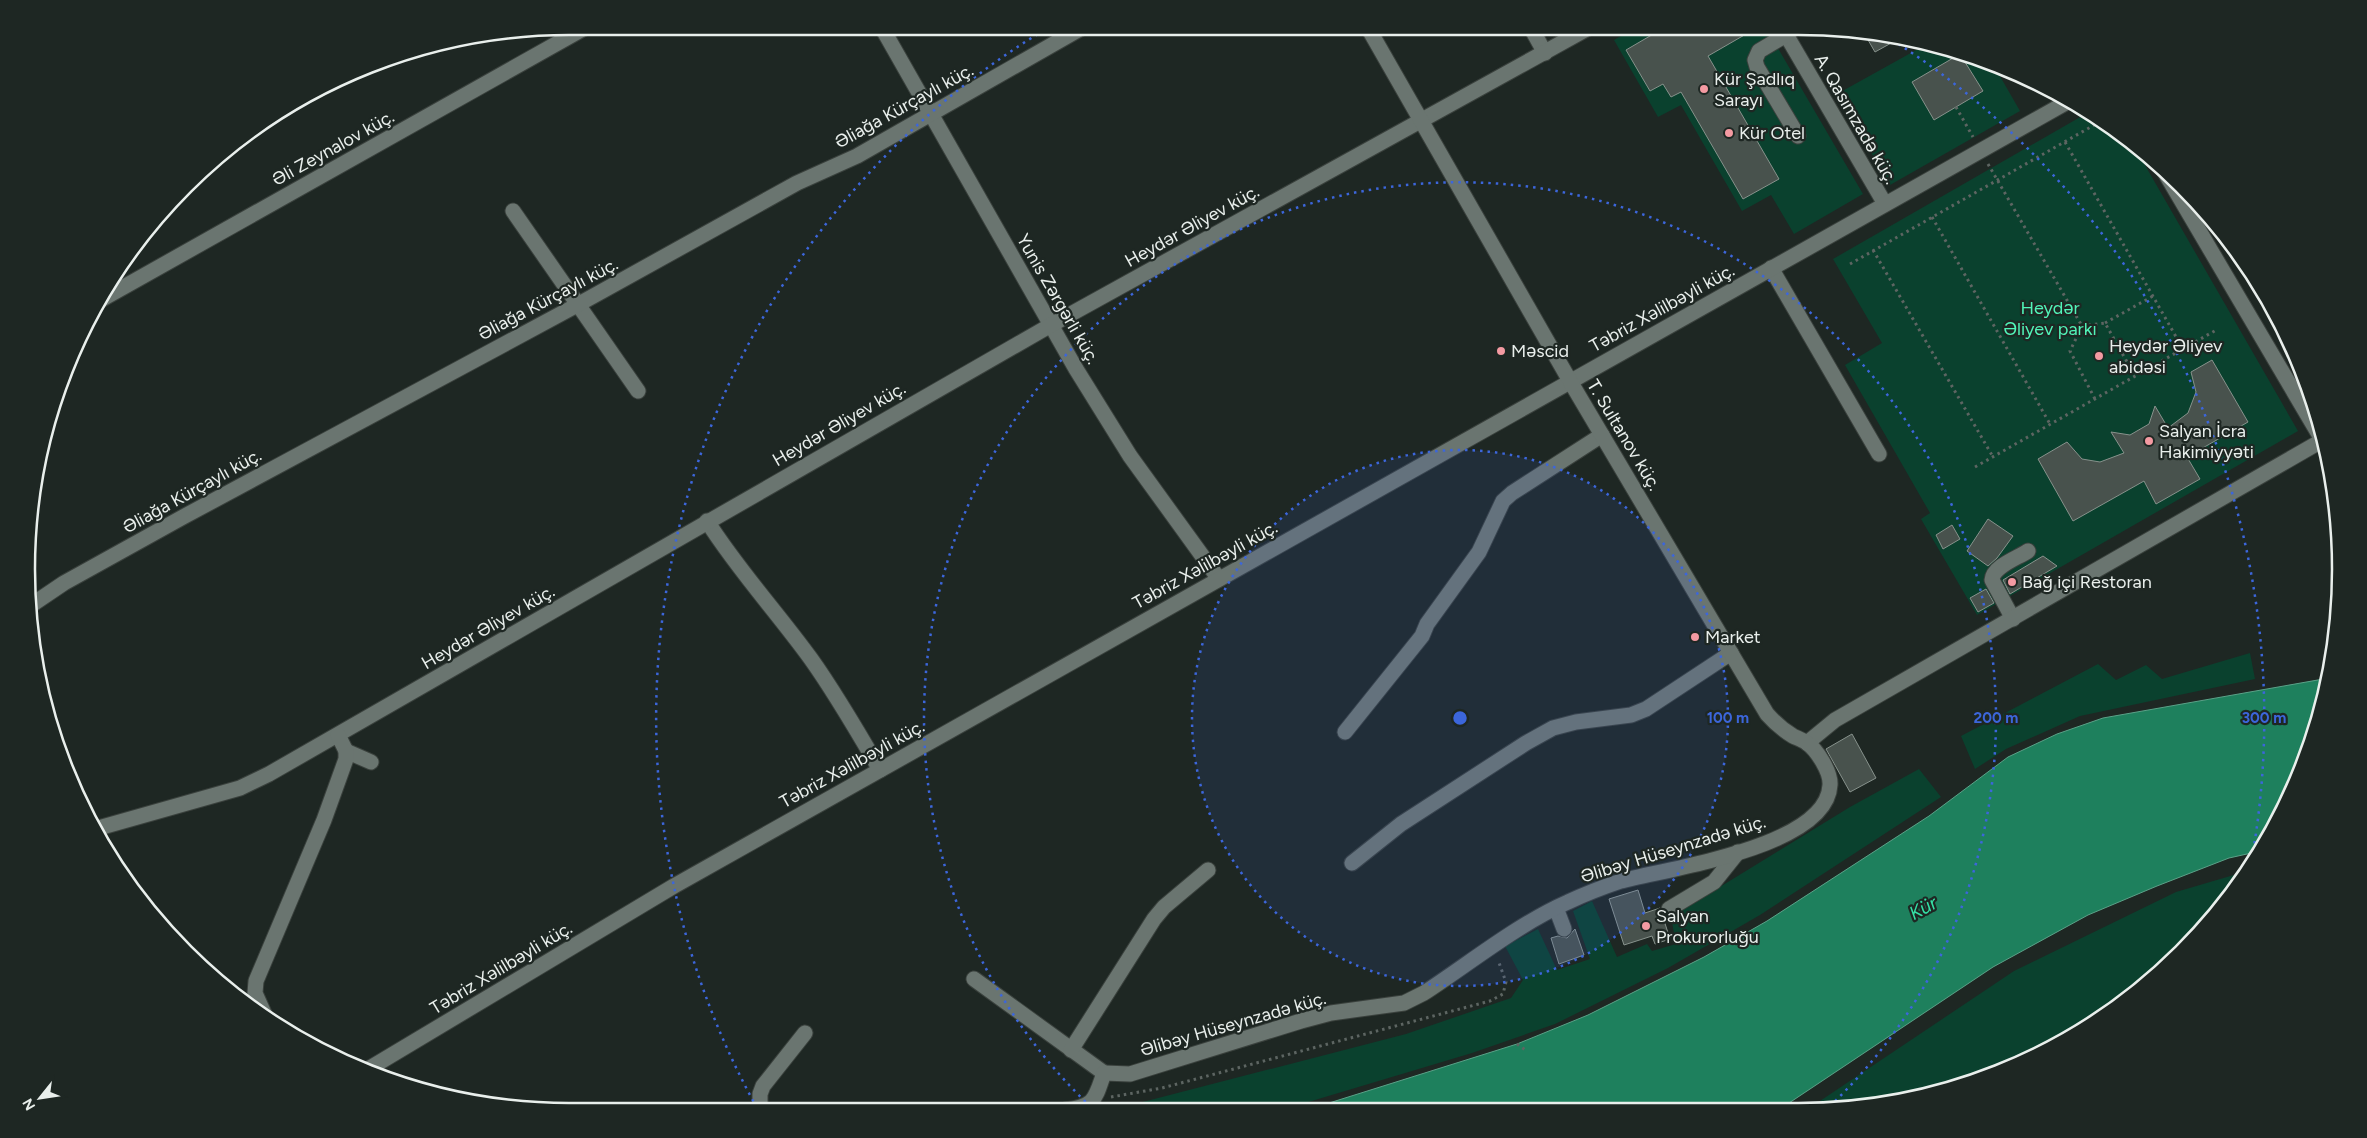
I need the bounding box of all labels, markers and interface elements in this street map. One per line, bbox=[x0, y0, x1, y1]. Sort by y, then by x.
street label: A. Qasımzadə küç. bbox=[1810, 50, 1902, 188]
street label: Əliağa Kürçaylı küç. bbox=[831, 59, 977, 153]
place label: Kür Şadlıq Sarayı bbox=[1714, 68, 1795, 111]
marker: Kür Şadlıq Sarayı bbox=[1698, 83, 1710, 95]
street label: Əli Zeynalov küç. bbox=[268, 105, 398, 191]
place label: Kür Otel bbox=[1739, 122, 1805, 144]
marker: Kür Otel bbox=[1723, 127, 1735, 139]
street label: Heydər Əliyev küç. bbox=[1121, 180, 1263, 272]
street label: Yunis Zərgərli küç. bbox=[1012, 230, 1104, 368]
street label: Əliağa Kürçaylı küç. bbox=[474, 253, 622, 345]
street label: Təbriz Xəlilbəyli küç. bbox=[1586, 259, 1738, 357]
park label: Heydər Əliyev parkı bbox=[2003, 297, 2097, 340]
place label: Heydər Əliyev abidəsi bbox=[2109, 335, 2223, 378]
place label: Məscid bbox=[1511, 340, 1569, 362]
marker: Məscid bbox=[1495, 345, 1507, 357]
marker: Heydər Əliyev abidəsi bbox=[2093, 350, 2105, 362]
street label: T. Sultanov küç. bbox=[1582, 376, 1666, 494]
street label: Heydər Əliyev küç. bbox=[769, 377, 909, 471]
place label: Salyan İcra Hakimiyyəti bbox=[2159, 420, 2254, 463]
marker: Salyan İcra Hakimiyyəti bbox=[2143, 435, 2155, 447]
street label: Əliağa Kürçaylı küç. bbox=[119, 444, 265, 538]
street label: Təbriz Xəlilbəyli küç. bbox=[1129, 516, 1281, 614]
place label: Bağ içi Restoran bbox=[2022, 571, 2152, 593]
marker: Bağ içi Restoran bbox=[2006, 576, 2018, 588]
street label: Heydər Əliyev küç. bbox=[418, 580, 558, 674]
place label: Market bbox=[1705, 626, 1761, 648]
marker: Market bbox=[1689, 631, 1701, 643]
centre of rings bbox=[1451, 709, 1469, 727]
text: 100 m bbox=[1707, 709, 1749, 727]
text: 200 m bbox=[1974, 709, 2018, 727]
text: 300 m bbox=[2242, 709, 2286, 727]
street label: Təbriz Xəlilbəyli küç. bbox=[776, 715, 928, 813]
street label: Əlibəy Hüseynzadə küç. bbox=[1578, 810, 1768, 888]
water label: Kür bbox=[1905, 891, 1942, 925]
place label: Salyan Prokurorluğu bbox=[1656, 905, 1759, 948]
street label: Təbriz Xəlilbəyli küç. bbox=[426, 917, 576, 1019]
marker: Salyan Prokurorluğu bbox=[1640, 920, 1652, 932]
street label: Əlibəy Hüseynzadə küç. bbox=[1137, 987, 1329, 1061]
north arrow bbox=[15, 1073, 65, 1123]
text: N bbox=[19, 1095, 39, 1113]

